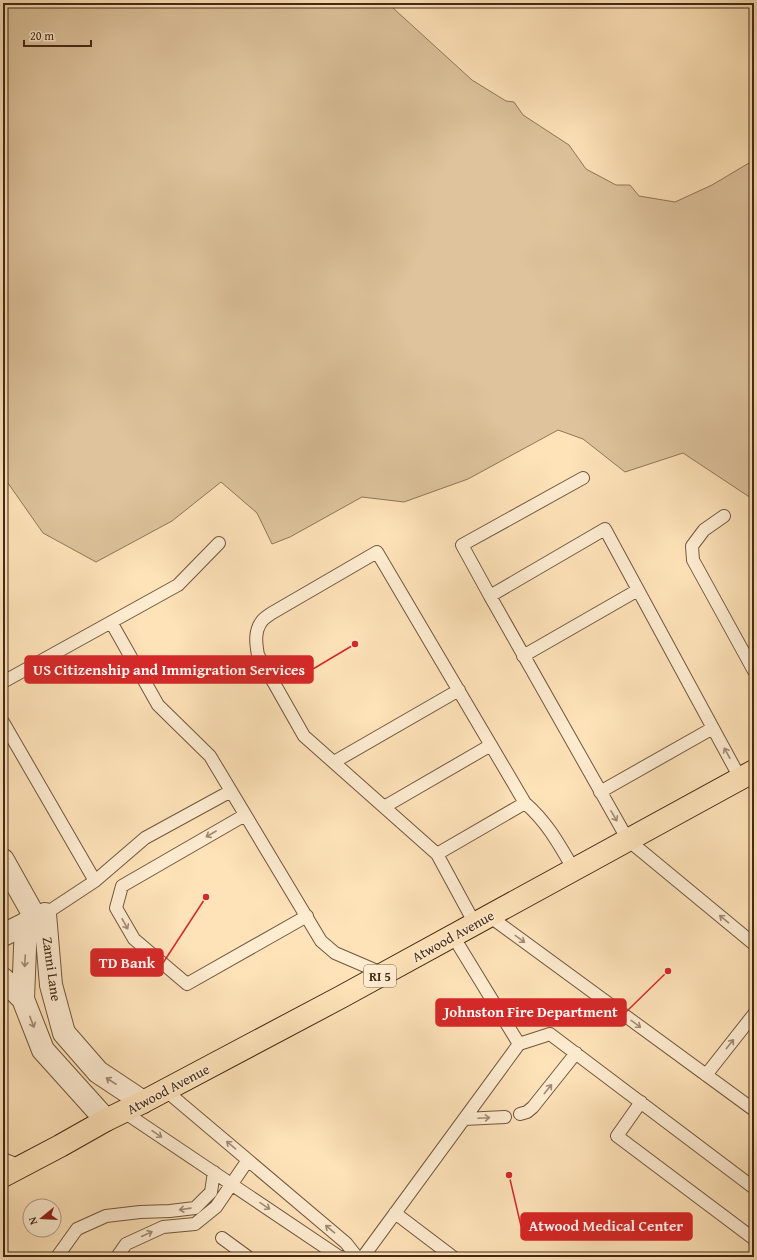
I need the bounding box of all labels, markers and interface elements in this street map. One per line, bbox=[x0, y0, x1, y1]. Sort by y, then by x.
scale bar bbox=[24, 22, 91, 48]
text: 20 m bbox=[30, 27, 54, 44]
callout: US Citizenship and Immigration Services bbox=[25, 656, 313, 683]
text: US Citizenship and Immigration Services bbox=[33, 659, 305, 680]
one-way arrow bbox=[722, 747, 730, 759]
one-way arrow bbox=[610, 810, 618, 822]
one-way arrow bbox=[205, 831, 217, 839]
street label: Atwood Avenue bbox=[408, 905, 498, 967]
one-way arrow bbox=[718, 915, 729, 924]
one-way arrow bbox=[122, 918, 129, 930]
one-way arrow bbox=[514, 935, 525, 943]
street label: Zanni Lane bbox=[38, 936, 66, 1003]
callout: TD Bank bbox=[91, 949, 163, 976]
text: TD Bank bbox=[99, 952, 156, 973]
one-way arrow bbox=[21, 954, 28, 967]
road number: RI 5 bbox=[364, 965, 396, 987]
callout: Johnston Fire Department bbox=[436, 999, 626, 1026]
text: Johnston Fire Department bbox=[441, 1001, 618, 1022]
one-way arrow bbox=[28, 1015, 36, 1027]
one-way arrow bbox=[631, 1020, 642, 1028]
one-way arrow bbox=[725, 1039, 734, 1050]
street label: Atwood Avenue bbox=[123, 1059, 213, 1119]
one-way arrow bbox=[106, 1077, 117, 1085]
one-way arrow bbox=[543, 1084, 552, 1094]
one-way arrow bbox=[477, 1114, 490, 1121]
one-way arrow bbox=[151, 1130, 162, 1138]
one-way arrow bbox=[225, 1141, 236, 1150]
north arrow bbox=[22, 1198, 62, 1238]
one-way arrow bbox=[259, 1202, 270, 1210]
one-way arrow bbox=[179, 1205, 192, 1213]
callout: Atwood Medical Center bbox=[521, 1213, 692, 1240]
text: N bbox=[24, 1215, 41, 1227]
text: Atwood Medical Center bbox=[529, 1215, 683, 1236]
one-way arrow bbox=[325, 1225, 336, 1234]
one-way arrow bbox=[141, 1230, 153, 1237]

